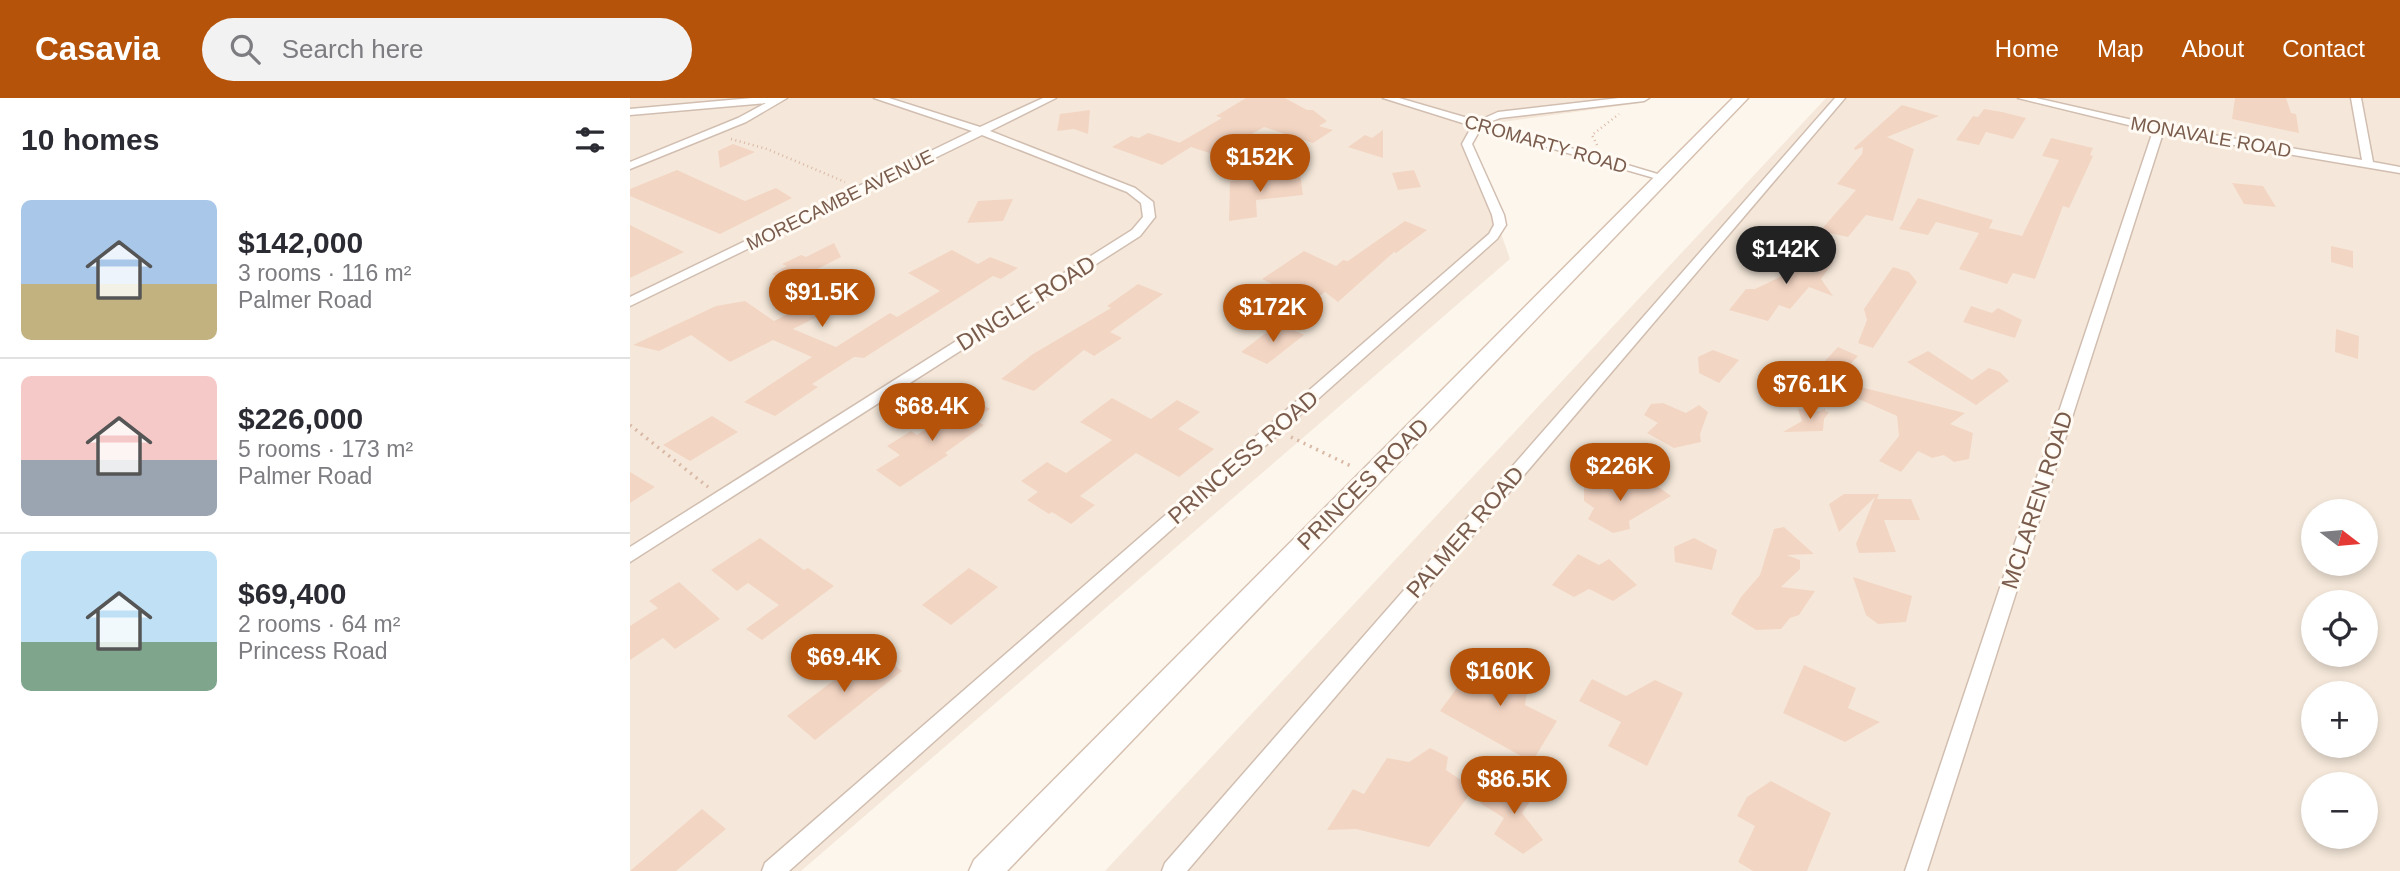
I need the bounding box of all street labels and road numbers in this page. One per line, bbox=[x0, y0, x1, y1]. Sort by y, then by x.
street label: CROMARTY ROAD bbox=[1462, 111, 1630, 177]
street label: MONAVALE ROAD bbox=[2129, 113, 2293, 161]
street label: MORECAMBE AVENUE bbox=[743, 146, 937, 254]
street label: DINGLE ROAD bbox=[952, 250, 1100, 356]
street label: PRINCESS ROAD bbox=[1163, 385, 1323, 529]
street label: MCLAREN ROAD bbox=[1996, 408, 2078, 592]
street label: PRINCES ROAD bbox=[1292, 413, 1434, 555]
street label: PALMER ROAD bbox=[1401, 461, 1529, 603]

